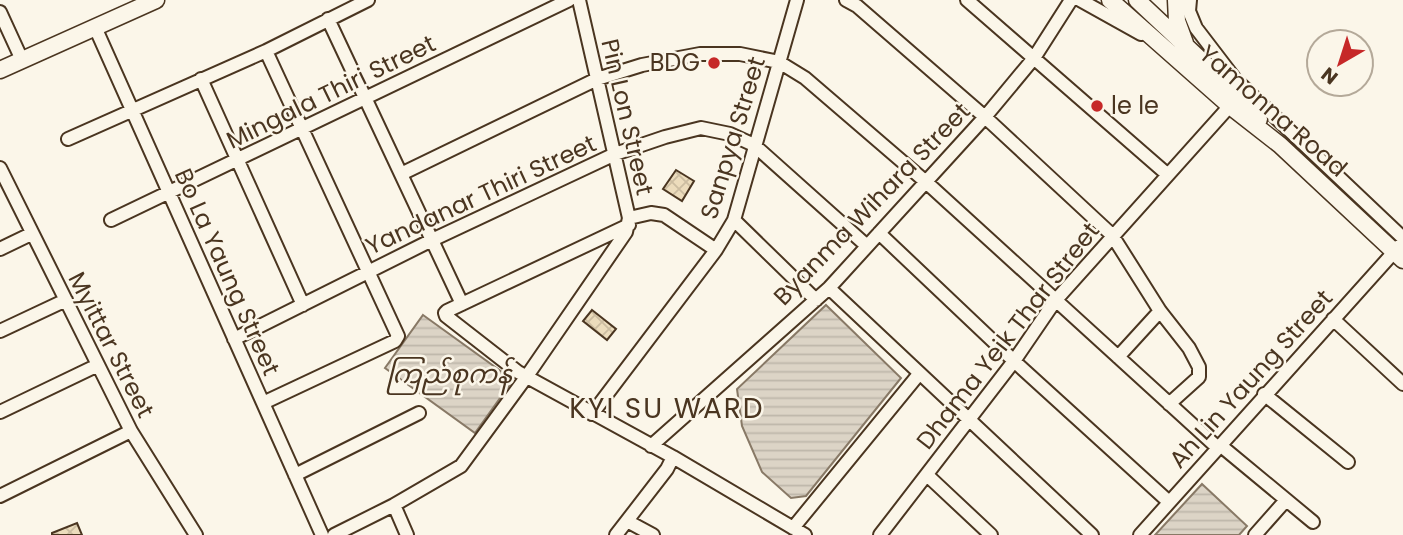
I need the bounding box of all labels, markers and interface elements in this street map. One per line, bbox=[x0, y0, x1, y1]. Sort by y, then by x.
street label: Mingala Thiri Street bbox=[221, 27, 441, 157]
north arrow bbox=[1305, 28, 1375, 98]
street label: Pin Lon Street bbox=[593, 36, 661, 198]
street label: Yamonna Road bbox=[1192, 37, 1354, 184]
place label: BDG bbox=[650, 46, 700, 79]
street label: Sanpya Street bbox=[692, 53, 773, 223]
marker: BDG bbox=[706, 55, 722, 71]
text: N bbox=[1316, 61, 1344, 91]
place label: le le bbox=[1111, 89, 1159, 122]
street label: Byanma Wihara Street bbox=[766, 95, 977, 312]
marker: le le bbox=[1089, 98, 1105, 114]
street label: Yandanar Thiri Street bbox=[360, 127, 601, 262]
street label: Bo La Yaung Street bbox=[167, 163, 288, 381]
street label: Dhama Yeik Thar Street bbox=[909, 215, 1107, 456]
street label: Myittar Street bbox=[61, 266, 162, 423]
street label: Ah Lin Yaung Street bbox=[1161, 282, 1340, 475]
water label: ကြည်စုကန် bbox=[386, 356, 516, 396]
district label: KYI SU WARD bbox=[569, 389, 765, 428]

